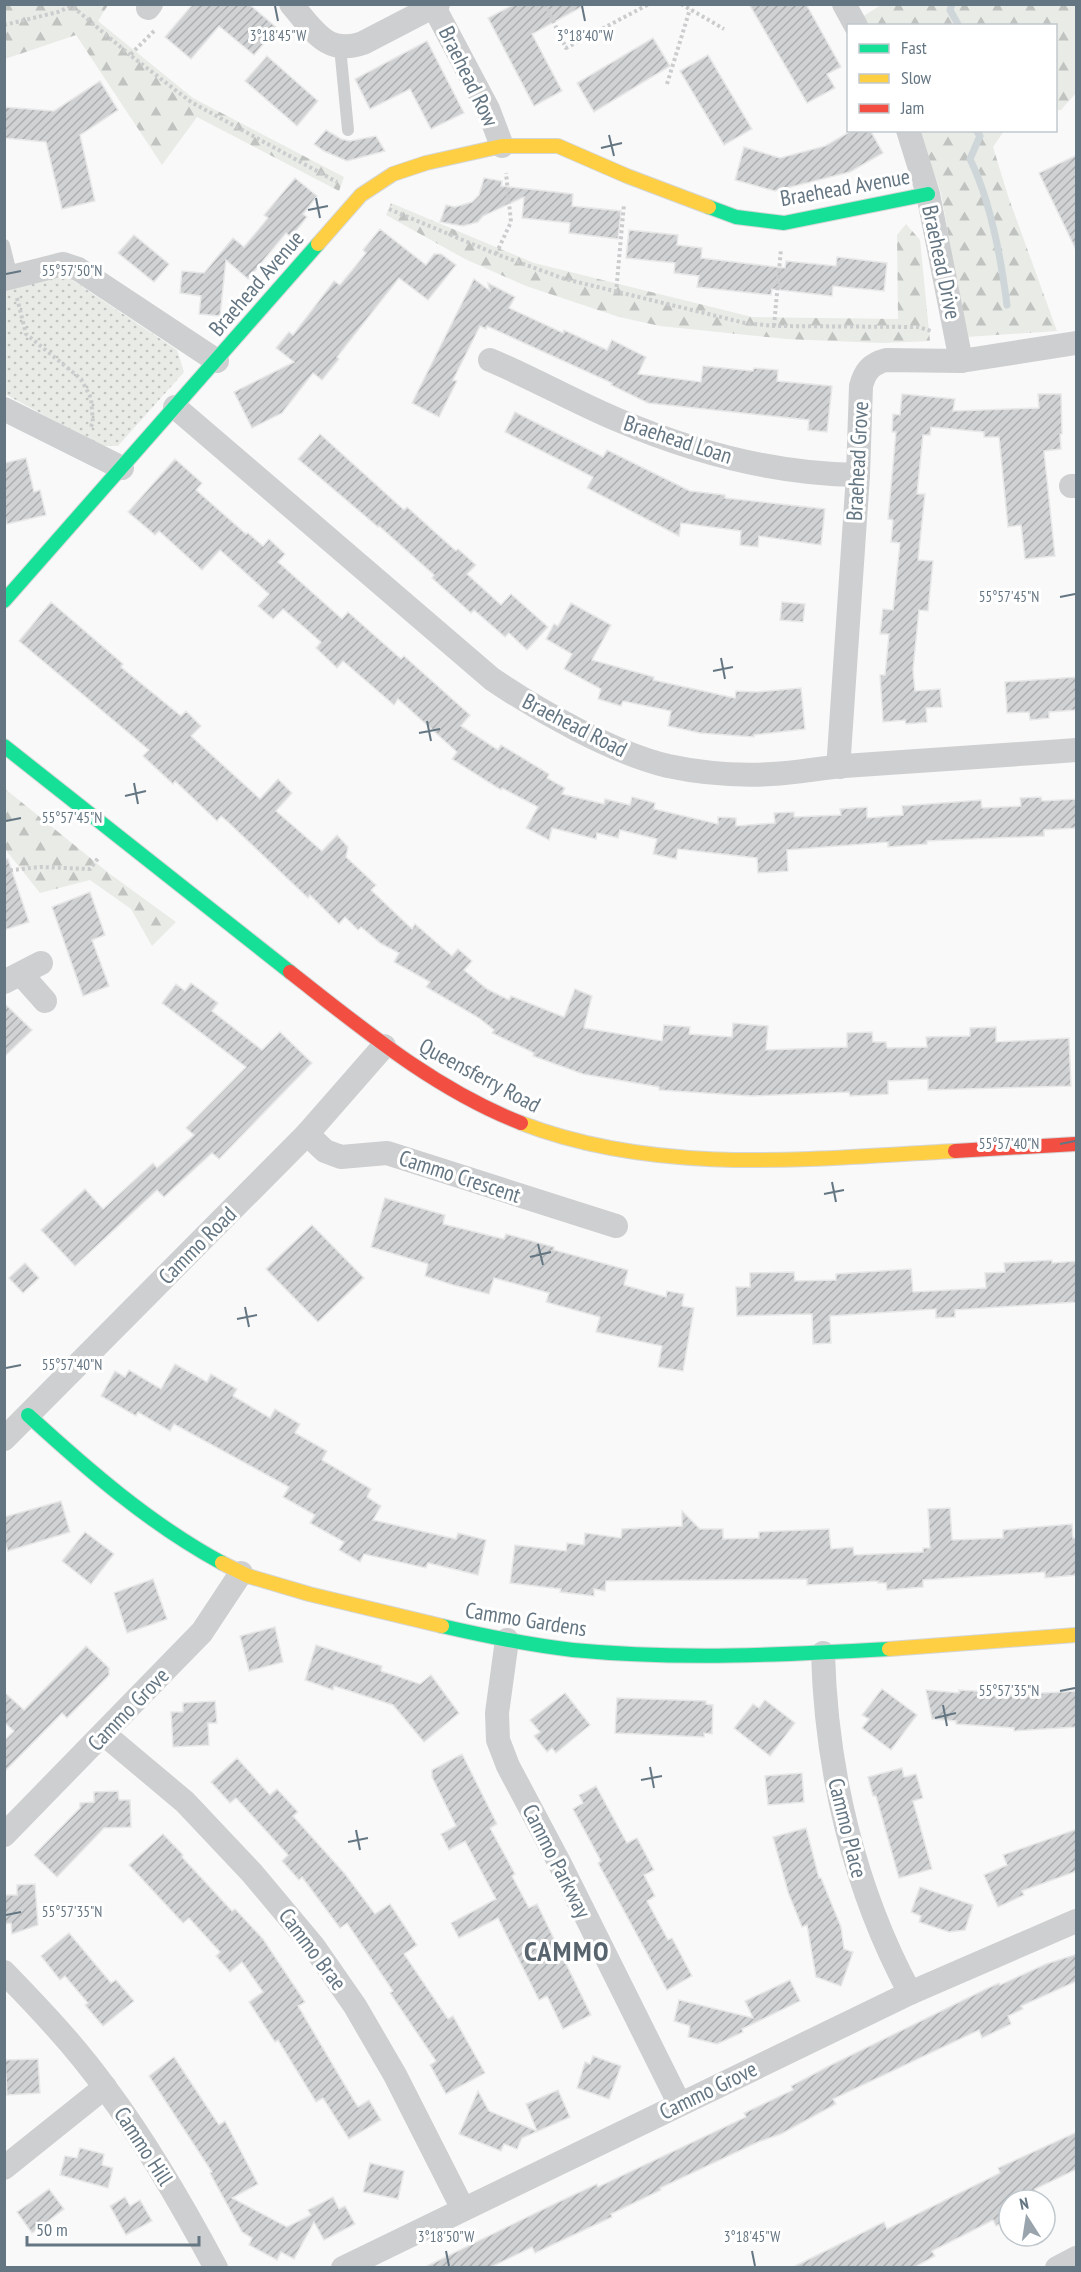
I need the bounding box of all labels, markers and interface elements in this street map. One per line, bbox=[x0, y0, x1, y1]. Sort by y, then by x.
street label: Braehead Row bbox=[433, 21, 505, 131]
legend bbox=[847, 24, 1057, 132]
text: 3°18'45"W bbox=[250, 26, 306, 45]
text: 3°18'40"W bbox=[557, 26, 613, 45]
text: Fast bbox=[901, 36, 927, 59]
text: Slow bbox=[901, 66, 932, 89]
text: Jam bbox=[900, 96, 924, 119]
street label: Braehead Avenue bbox=[778, 162, 912, 212]
street label: Braehead Drive bbox=[916, 202, 968, 322]
street label: Braehead Avenue bbox=[202, 224, 310, 342]
text: 55°57'50"N bbox=[42, 261, 102, 280]
street label: Braehead Grove bbox=[840, 400, 874, 522]
street label: Braehead Loan bbox=[620, 408, 736, 470]
text: 55°57'45"N bbox=[979, 587, 1039, 606]
street label: Braehead Road bbox=[518, 687, 632, 763]
text: 55°57'45"N bbox=[42, 808, 102, 827]
street label: Queensferry Road bbox=[415, 1031, 545, 1119]
text: 55°57'40"N bbox=[979, 1134, 1039, 1153]
street label: Cammo Crescent bbox=[396, 1143, 524, 1209]
street label: Cammo Road bbox=[152, 1200, 242, 1290]
text: 55°57'40"N bbox=[42, 1355, 102, 1374]
street label: Cammo Gardens bbox=[463, 1596, 589, 1642]
street label: Cammo Grove bbox=[81, 1661, 175, 1757]
text: 55°57'35"N bbox=[979, 1681, 1039, 1700]
street label: Cammo Place bbox=[822, 1775, 874, 1881]
street label: Cammo Parkway bbox=[516, 1799, 598, 1923]
text: 55°57'35"N bbox=[42, 1902, 102, 1921]
street label: Cammo Brae bbox=[273, 1902, 353, 1996]
district label: CAMMO bbox=[524, 1932, 610, 1969]
street label: Cammo Grove bbox=[655, 2054, 761, 2126]
street label: Cammo Hill bbox=[108, 2101, 180, 2191]
north arrow bbox=[997, 2188, 1057, 2248]
text: N bbox=[1018, 2193, 1030, 2214]
scale bar bbox=[27, 2209, 200, 2247]
text: 50 m bbox=[36, 2218, 68, 2241]
text: 3°18'50"W bbox=[418, 2227, 474, 2246]
text: 3°18'45"W bbox=[724, 2227, 780, 2246]

